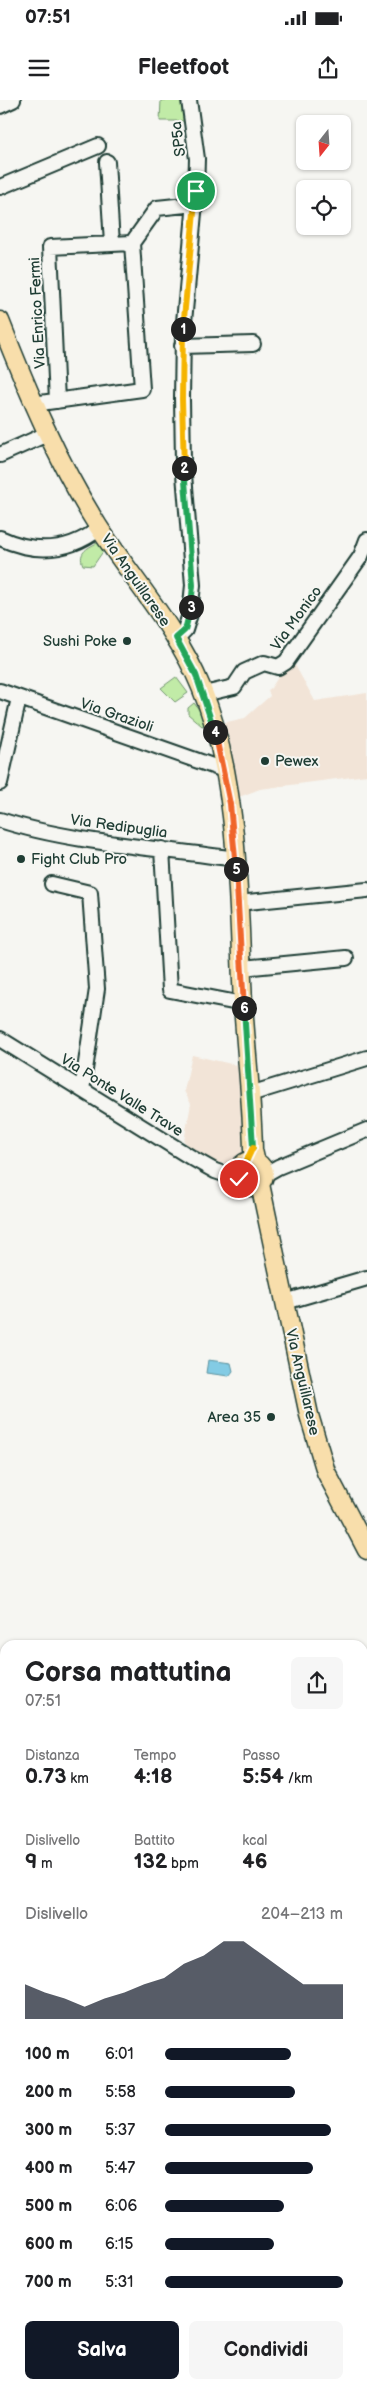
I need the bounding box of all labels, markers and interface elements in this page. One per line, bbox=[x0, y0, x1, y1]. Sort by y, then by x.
text: 07:51 bbox=[25, 6, 71, 29]
icon: menu bbox=[25, 54, 53, 82]
text: Fleetfoot bbox=[138, 54, 229, 81]
icon: share bbox=[314, 54, 342, 82]
north arrow bbox=[296, 115, 351, 170]
map controls bbox=[296, 115, 351, 235]
street label: SP5a bbox=[167, 120, 190, 158]
pin bbox=[175, 170, 217, 212]
icon: arrive bbox=[182, 177, 210, 205]
button: locate bbox=[296, 180, 351, 235]
street label: Via Enrico Fermi bbox=[25, 257, 50, 369]
pin: 1 bbox=[170, 316, 196, 342]
text: 1 bbox=[181, 321, 186, 338]
pin: 2 bbox=[172, 456, 196, 480]
text: 2 bbox=[180, 460, 189, 477]
street label: Via Anguillarese bbox=[97, 530, 175, 630]
street label: Via Monico bbox=[267, 582, 326, 654]
pin: 3 bbox=[178, 594, 204, 620]
text: 3 bbox=[187, 599, 196, 616]
place label: Sushi Poke bbox=[43, 632, 117, 651]
marker: Sushi Poke bbox=[121, 635, 133, 647]
street label: Via Grazioli bbox=[78, 694, 156, 737]
pin: 4 bbox=[202, 720, 228, 744]
text: 4 bbox=[211, 724, 220, 741]
place label: Pewex bbox=[275, 752, 318, 771]
marker: Pewex bbox=[259, 755, 271, 767]
street label: Via Redipuglia bbox=[69, 810, 169, 843]
place label: Fight Club Pro bbox=[31, 850, 127, 869]
marker: Fight Club Pro bbox=[15, 853, 27, 865]
pin: 5 bbox=[224, 856, 248, 882]
text: 5 bbox=[232, 861, 241, 878]
pin: 6 bbox=[232, 996, 256, 1020]
text: 6 bbox=[240, 1000, 249, 1017]
street label: Via Ponte Valle Trave bbox=[57, 1050, 187, 1141]
pin bbox=[218, 1158, 260, 1200]
icon: check bbox=[225, 1165, 253, 1193]
street label: Via Anguillarese bbox=[281, 1327, 324, 1437]
place label: Area 35 bbox=[207, 1408, 261, 1427]
marker: Area 35 bbox=[265, 1411, 277, 1423]
text: Corsa mattutina bbox=[25, 1656, 232, 1689]
button: share bbox=[291, 1657, 343, 1709]
text: 07:51 bbox=[25, 1692, 61, 1711]
text: Distanza bbox=[25, 1747, 80, 1764]
text: Tempo bbox=[134, 1747, 177, 1764]
text: Passo bbox=[242, 1747, 280, 1764]
text: 0.73 bbox=[25, 1764, 67, 1789]
text: 4:18 bbox=[134, 1764, 173, 1789]
text: 5:54 bbox=[242, 1764, 284, 1789]
text: km bbox=[67, 1770, 89, 1787]
text: /km bbox=[284, 1770, 313, 1787]
text: Dislivello bbox=[25, 1832, 80, 1849]
text: Battito bbox=[134, 1832, 175, 1849]
text: kcal bbox=[242, 1832, 267, 1849]
text: 9 bbox=[25, 1849, 37, 1874]
text: 132 bbox=[134, 1849, 167, 1874]
text: 46 bbox=[242, 1849, 267, 1874]
text: m bbox=[37, 1855, 53, 1872]
text: bpm bbox=[167, 1855, 199, 1872]
text: Dislivello bbox=[25, 1905, 88, 1924]
text: 204–213 m bbox=[261, 1905, 343, 1924]
text: 100 m bbox=[25, 2045, 70, 2064]
text: 6:01 bbox=[105, 2045, 134, 2064]
text: 200 m bbox=[25, 2083, 72, 2102]
text: 5:58 bbox=[105, 2083, 136, 2102]
text: 300 m bbox=[25, 2121, 72, 2140]
text: 5:37 bbox=[105, 2121, 135, 2140]
text: 400 m bbox=[25, 2159, 72, 2178]
text: 5:47 bbox=[105, 2159, 135, 2178]
text: 500 m bbox=[25, 2197, 72, 2216]
text: 6:06 bbox=[105, 2197, 137, 2216]
text: 600 m bbox=[25, 2235, 73, 2254]
text: 6:15 bbox=[105, 2235, 133, 2254]
text: 700 m bbox=[25, 2273, 72, 2292]
text: 5:31 bbox=[105, 2273, 133, 2292]
button: Salva bbox=[25, 2321, 179, 2379]
button: Condividi bbox=[189, 2321, 343, 2379]

